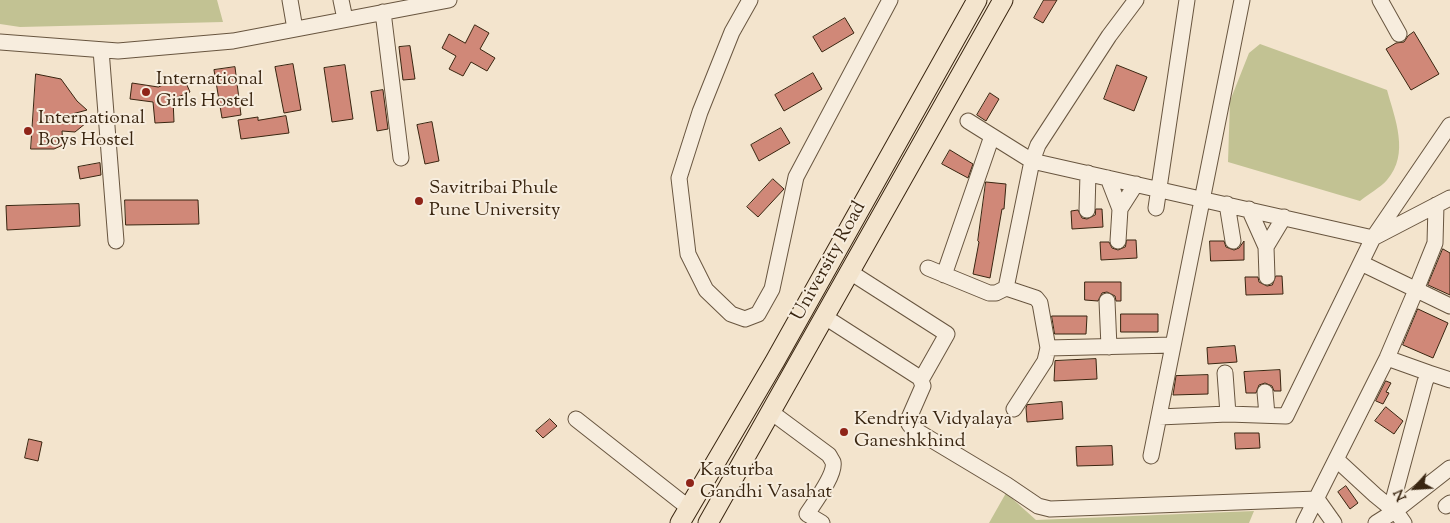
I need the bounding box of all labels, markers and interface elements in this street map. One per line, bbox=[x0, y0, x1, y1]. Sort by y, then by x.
place label: International Girls Hostel bbox=[156, 70, 263, 114]
marker: International Girls Hostel bbox=[140, 86, 152, 98]
place label: International Boys Hostel bbox=[38, 109, 145, 153]
marker: International Boys Hostel bbox=[22, 125, 34, 137]
place label: Savitribai Phule Pune University bbox=[429, 179, 560, 223]
marker: Savitribai Phule Pune University bbox=[413, 195, 425, 207]
street label: University Road bbox=[788, 198, 872, 326]
place label: Kendriya Vidyalaya Ganeshkhind bbox=[854, 410, 1012, 454]
marker: Kendriya Vidyalaya Ganeshkhind bbox=[838, 426, 850, 438]
place label: Kasturba Gandhi Vasahat bbox=[700, 461, 832, 505]
north arrow bbox=[1390, 463, 1440, 513]
marker: Kasturba Gandhi Vasahat bbox=[684, 477, 696, 489]
text: N bbox=[1390, 485, 1413, 504]

